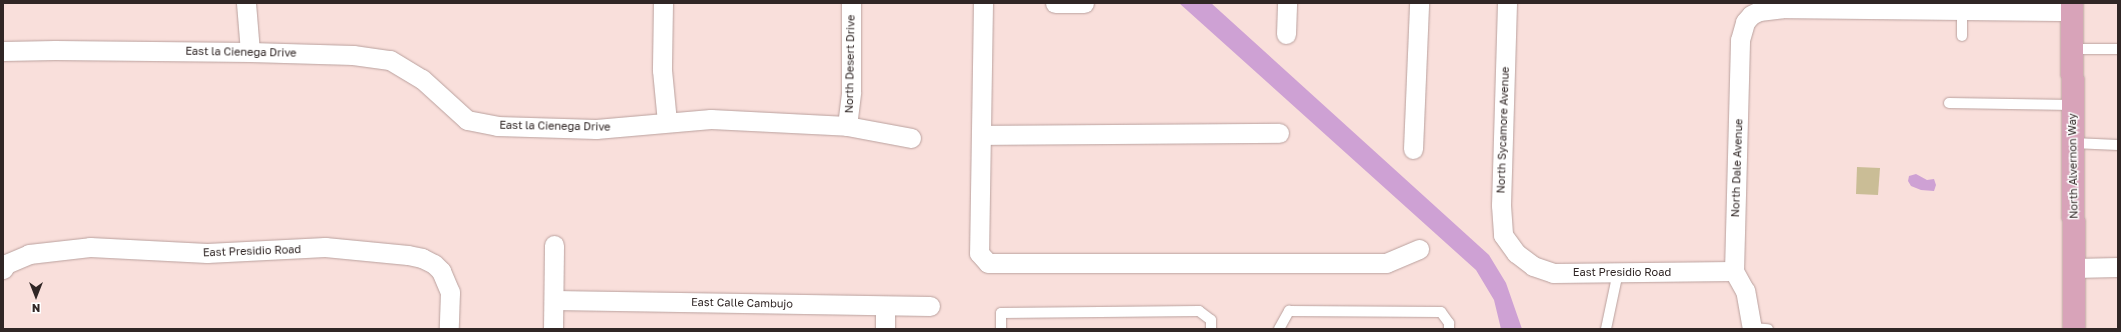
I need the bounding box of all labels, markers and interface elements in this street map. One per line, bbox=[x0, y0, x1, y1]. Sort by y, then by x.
street label: North Desert Drive bbox=[843, 15, 857, 113]
street label: East la Cienega Drive bbox=[185, 44, 297, 60]
street label: North Sycamore Avenue bbox=[1494, 66, 1512, 194]
street label: North Alvernon Way bbox=[2065, 113, 2081, 219]
street label: East la Cienega Drive bbox=[499, 118, 611, 134]
street label: North Dale Avenue bbox=[1729, 118, 1745, 218]
street label: East Presidio Road bbox=[203, 243, 301, 259]
street label: East Presidio Road bbox=[1573, 265, 1671, 279]
north arrow bbox=[16, 276, 56, 316]
street label: East Calle Cambujo bbox=[691, 296, 793, 310]
text: N bbox=[32, 302, 40, 315]

